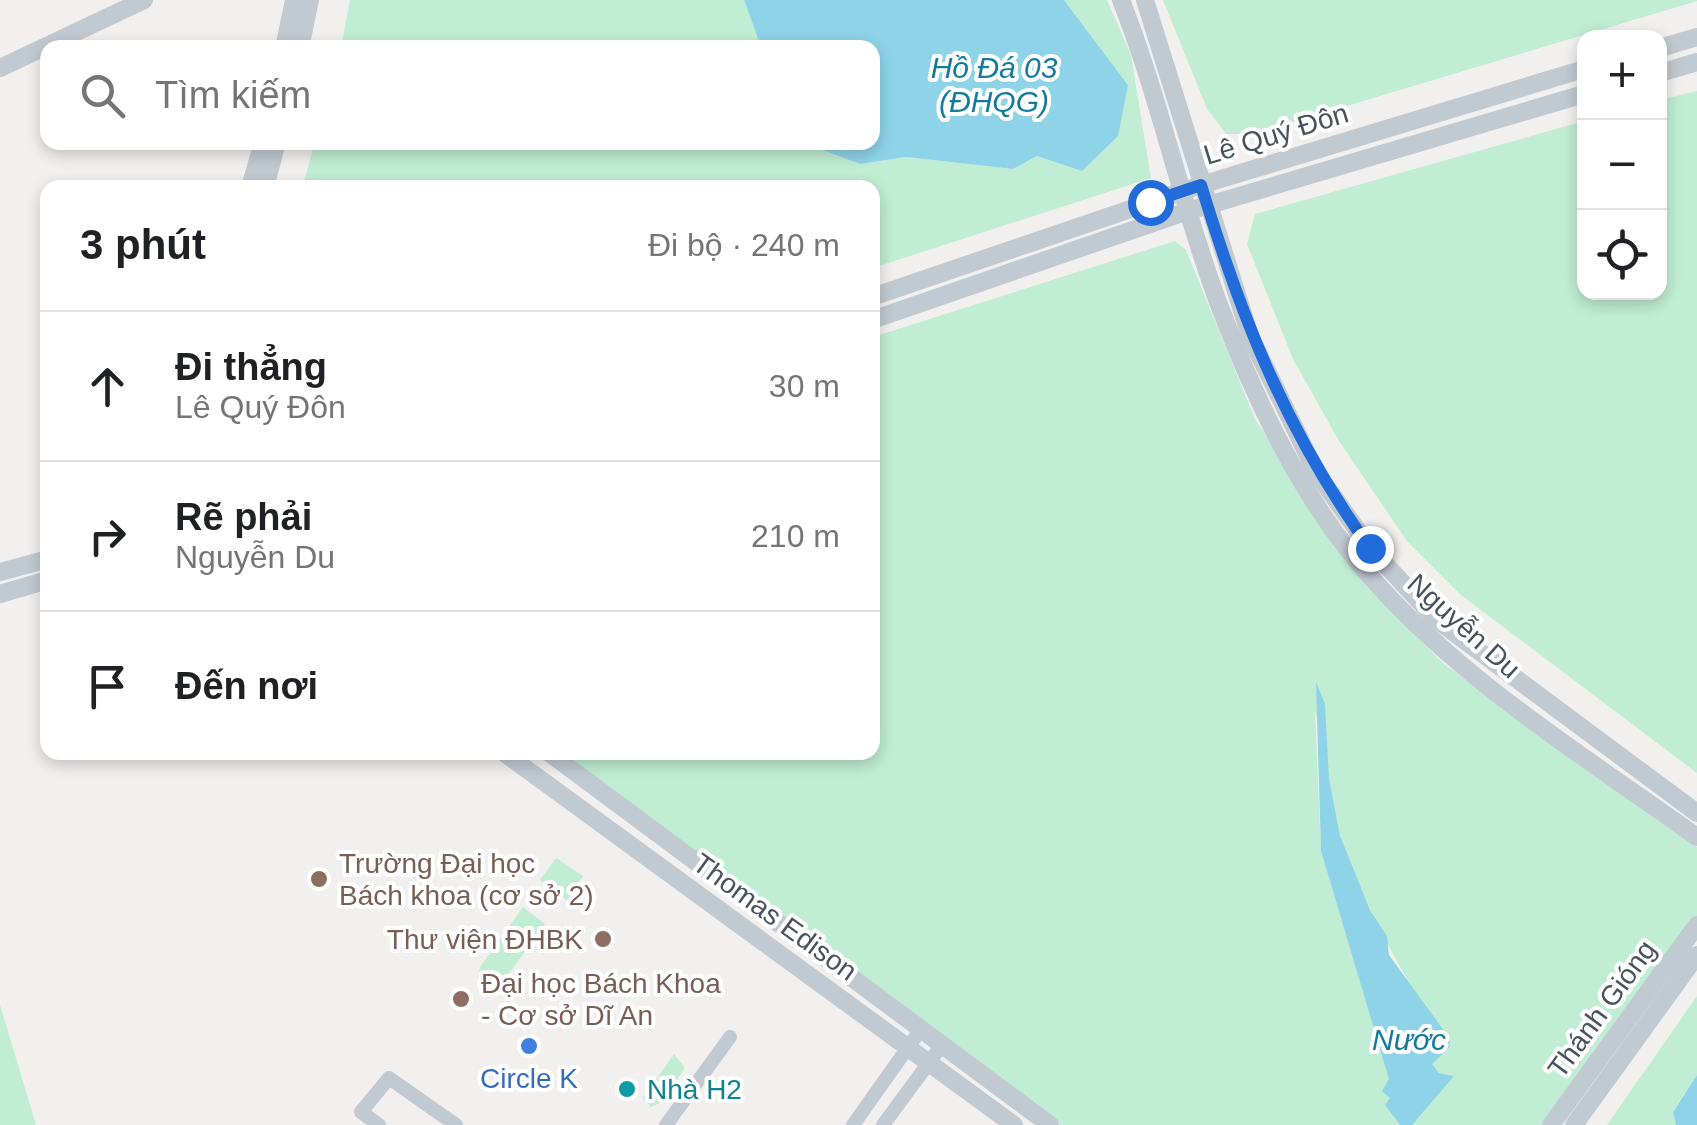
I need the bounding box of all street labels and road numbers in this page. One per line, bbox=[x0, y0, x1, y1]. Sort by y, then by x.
street label: Lê Quý Đôn bbox=[1200, 97, 1352, 171]
street label: Nguyễn Du bbox=[1402, 568, 1526, 684]
street label: Thomas Edison bbox=[687, 847, 863, 987]
street label: Thánh Gióng bbox=[1542, 934, 1662, 1084]

